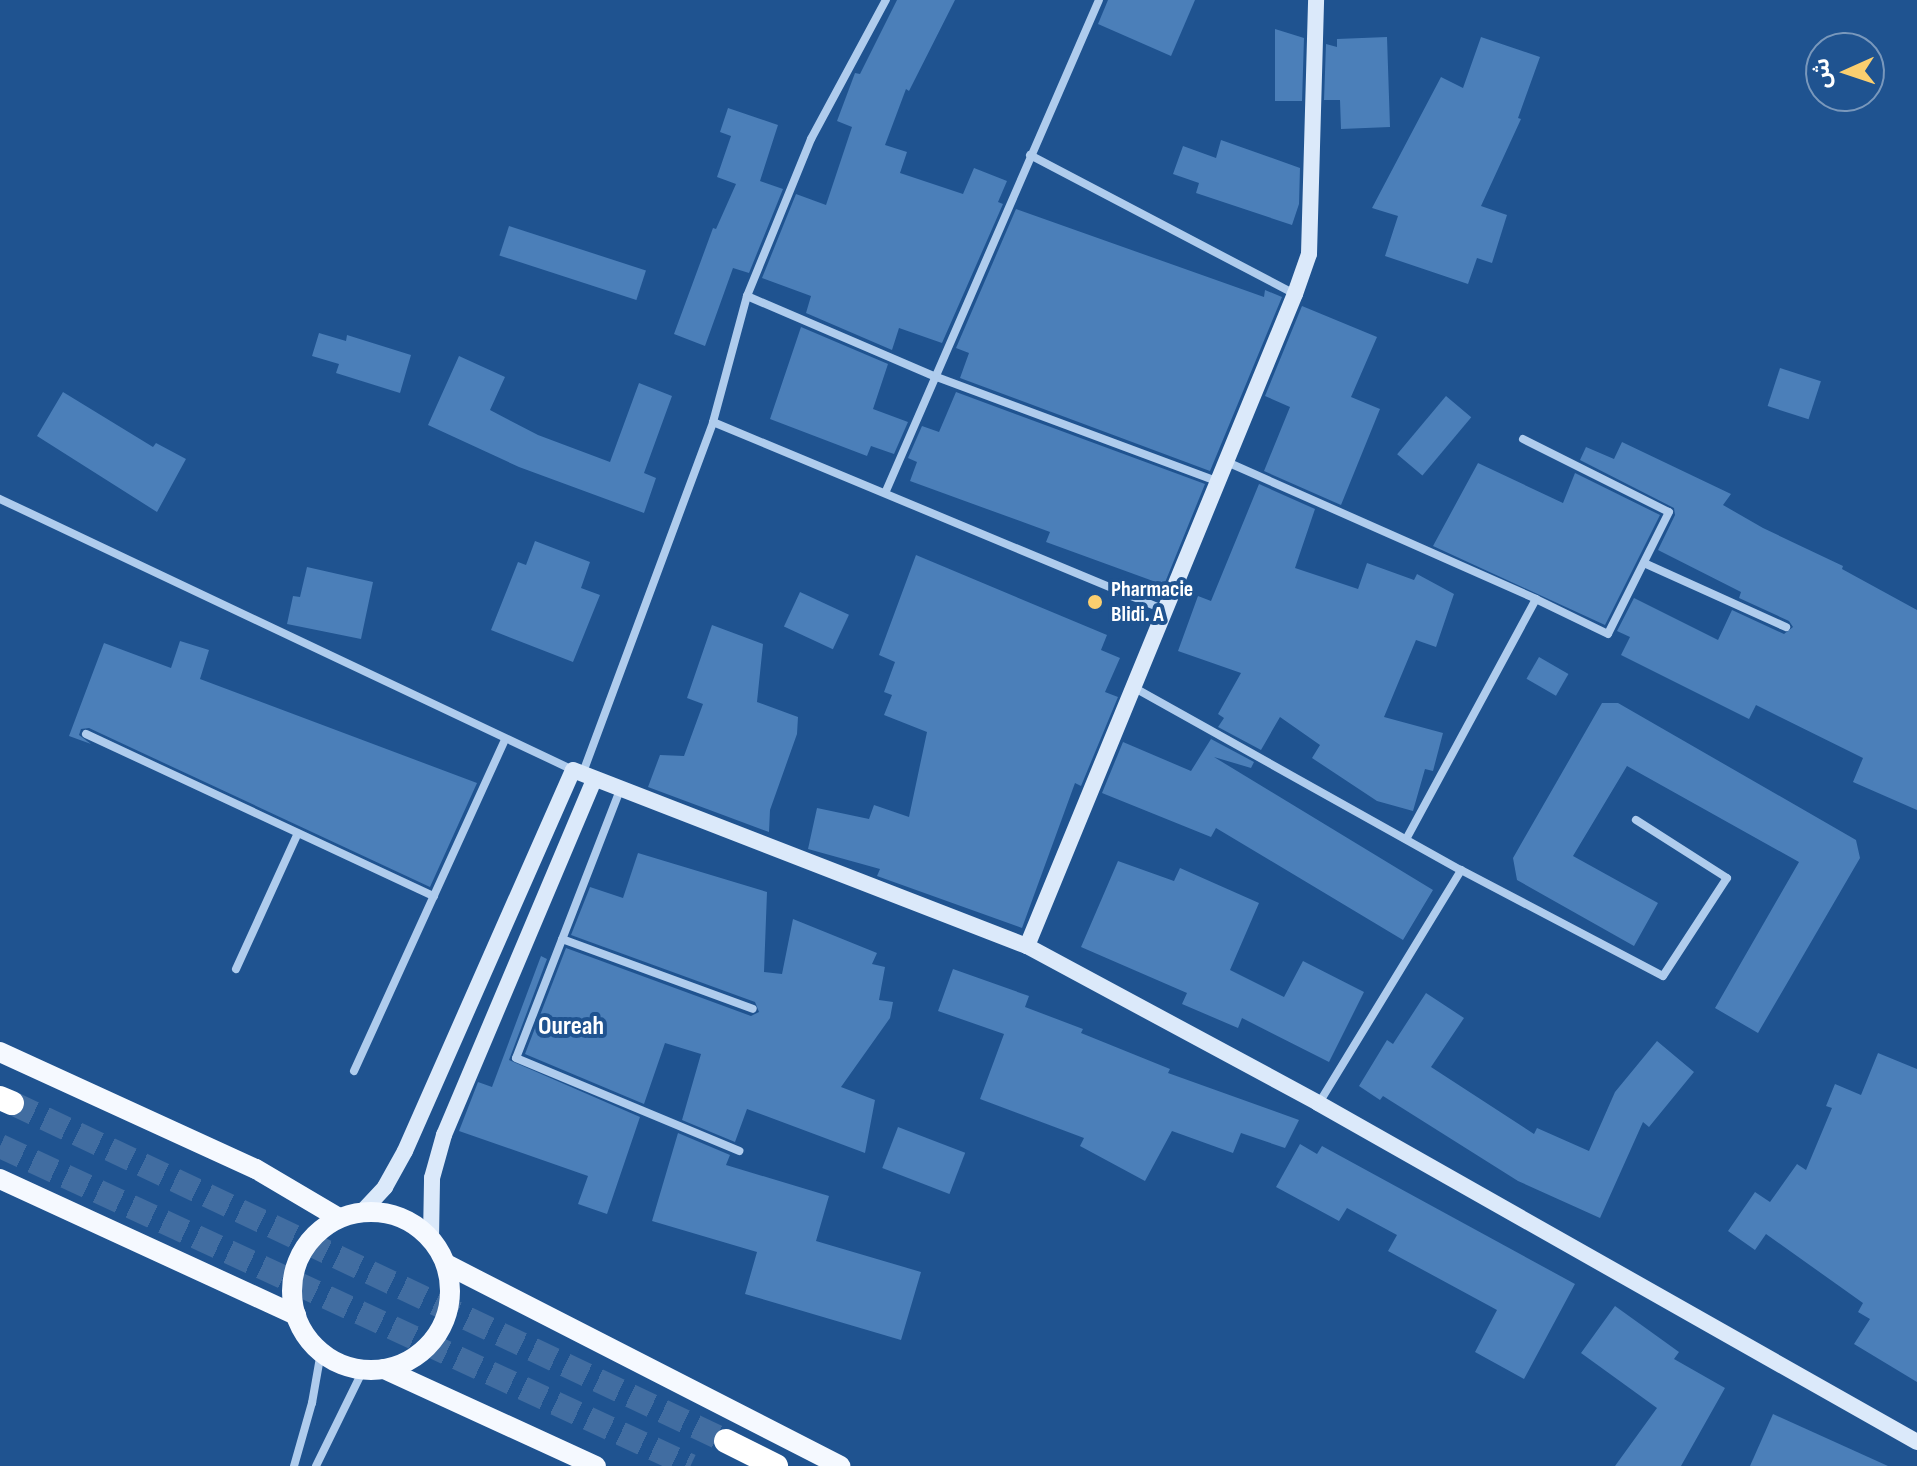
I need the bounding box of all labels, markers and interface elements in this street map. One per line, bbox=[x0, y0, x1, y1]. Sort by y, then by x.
north arrow bbox=[1805, 32, 1885, 112]
text: ش bbox=[1808, 57, 1837, 89]
place label: Pharmacie Blidi. A bbox=[1111, 576, 1193, 628]
marker: Pharmacie Blidi. A bbox=[1086, 593, 1104, 611]
district label: Oureah bbox=[538, 1011, 604, 1043]

